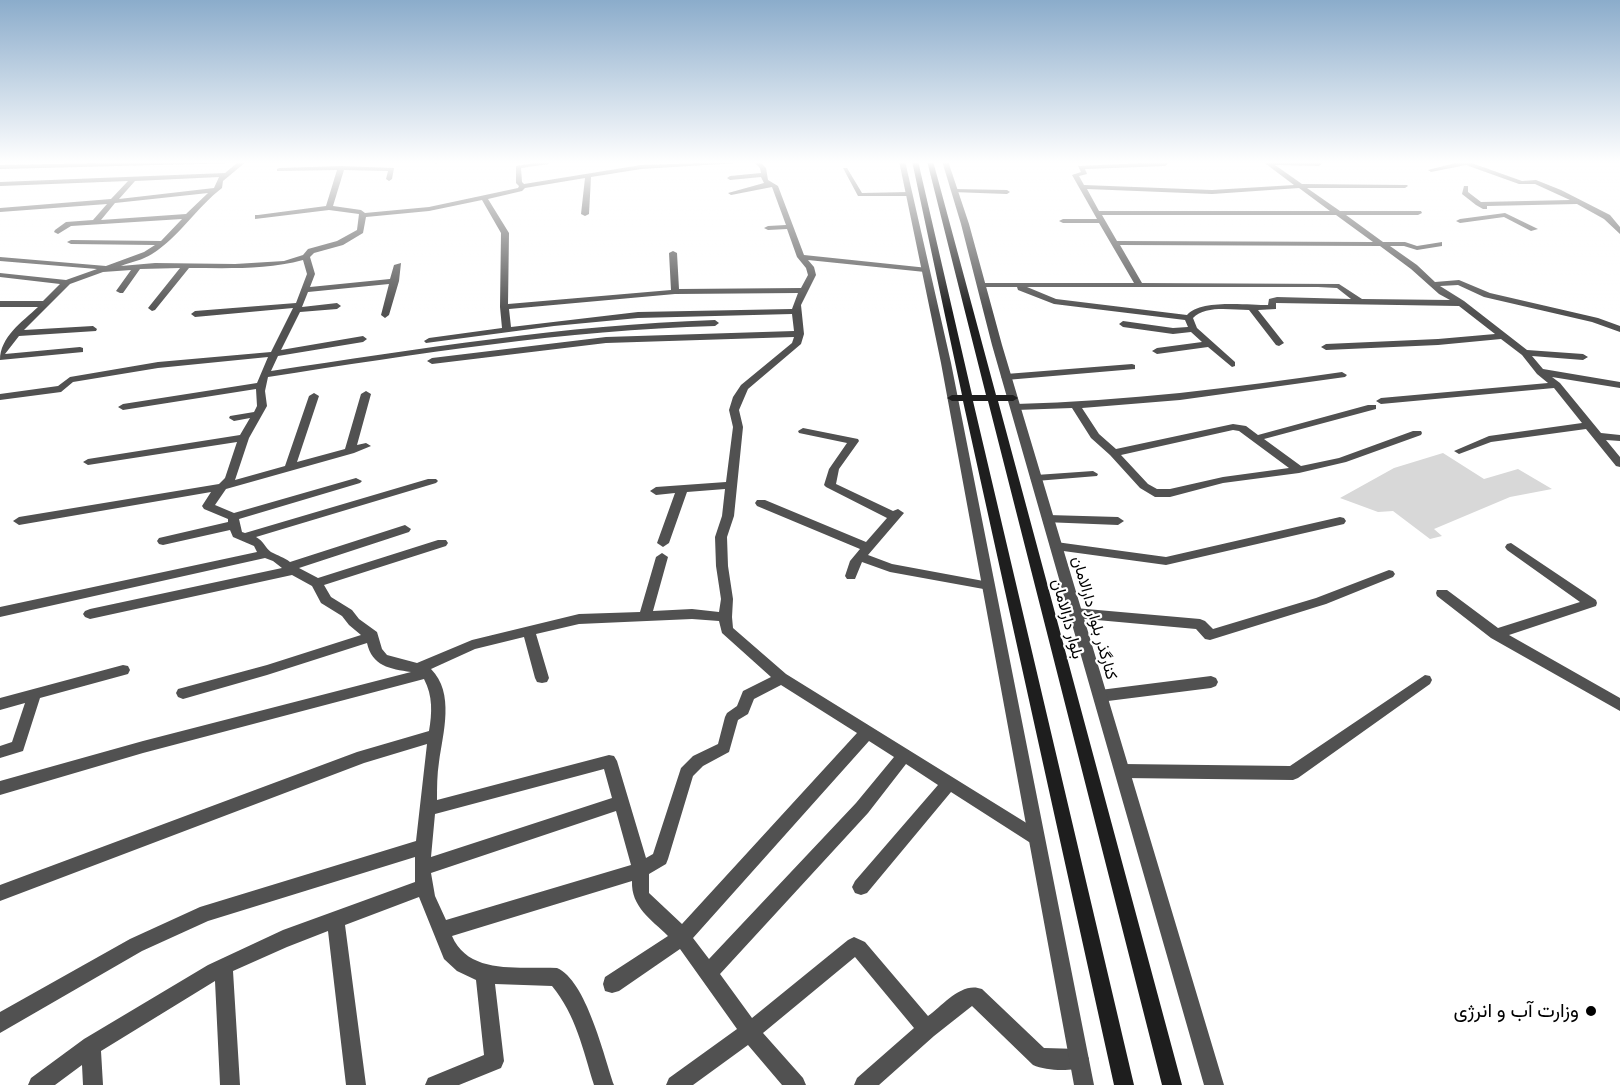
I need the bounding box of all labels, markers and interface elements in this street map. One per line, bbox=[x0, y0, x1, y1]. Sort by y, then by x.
street label: کنارگذر بلوار دارالامان bbox=[1067, 554, 1121, 682]
street label: بلوار دارالامان bbox=[1047, 577, 1087, 661]
place label: وزارت آب و انرژی bbox=[1453, 999, 1579, 1023]
marker: وزارت آب و انرژی bbox=[1584, 1004, 1598, 1018]

